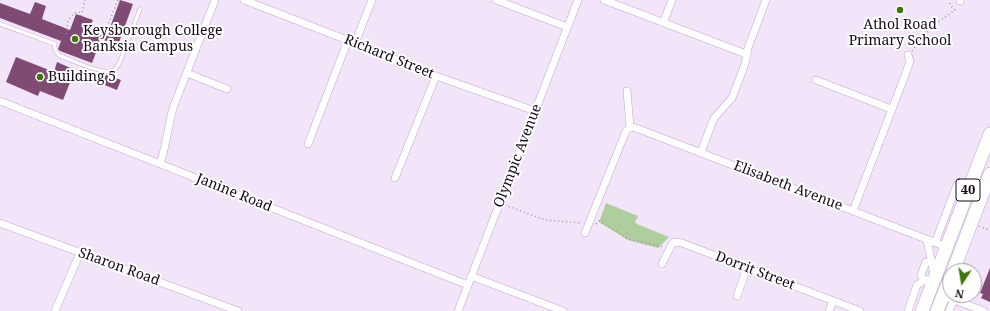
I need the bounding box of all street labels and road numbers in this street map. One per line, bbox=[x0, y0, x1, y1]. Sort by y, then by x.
street label: Richard Street bbox=[342, 31, 436, 83]
street label: Olympic Avenue bbox=[491, 102, 545, 210]
street label: Elisabeth Avenue bbox=[731, 157, 845, 215]
street label: Janine Road bbox=[194, 170, 274, 216]
road number: 40 bbox=[956, 179, 980, 201]
street label: Sharon Road bbox=[76, 244, 162, 290]
street label: Dorrit Street bbox=[713, 248, 797, 294]

